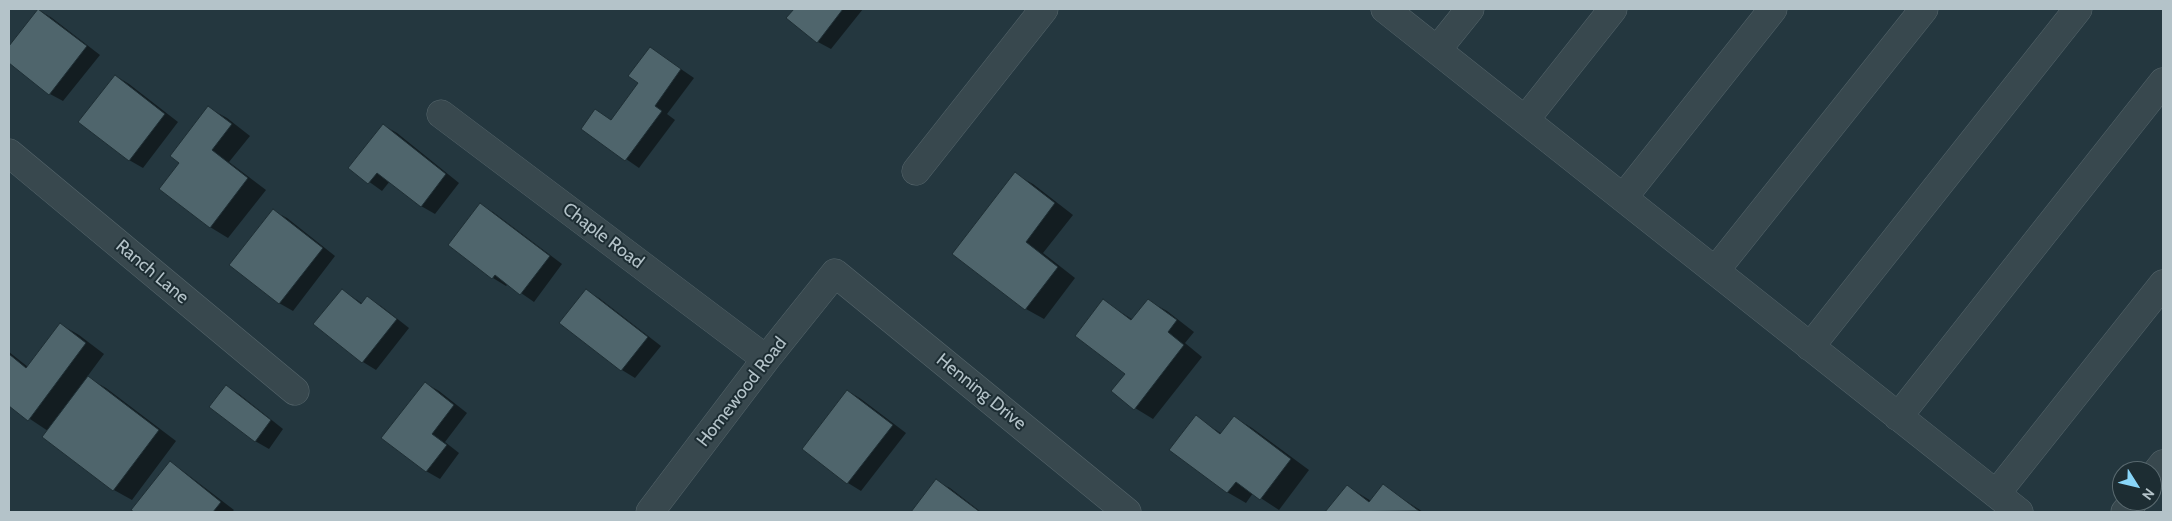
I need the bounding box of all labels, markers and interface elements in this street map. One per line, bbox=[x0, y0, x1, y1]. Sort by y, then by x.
street label: Chaple Road bbox=[558, 198, 648, 274]
street label: Ranch Lane bbox=[111, 235, 193, 309]
street label: Homewood Road bbox=[692, 333, 792, 451]
street label: Henning Drive bbox=[932, 349, 1030, 435]
north arrow bbox=[2112, 461, 2162, 511]
text: N bbox=[2138, 485, 2159, 504]

